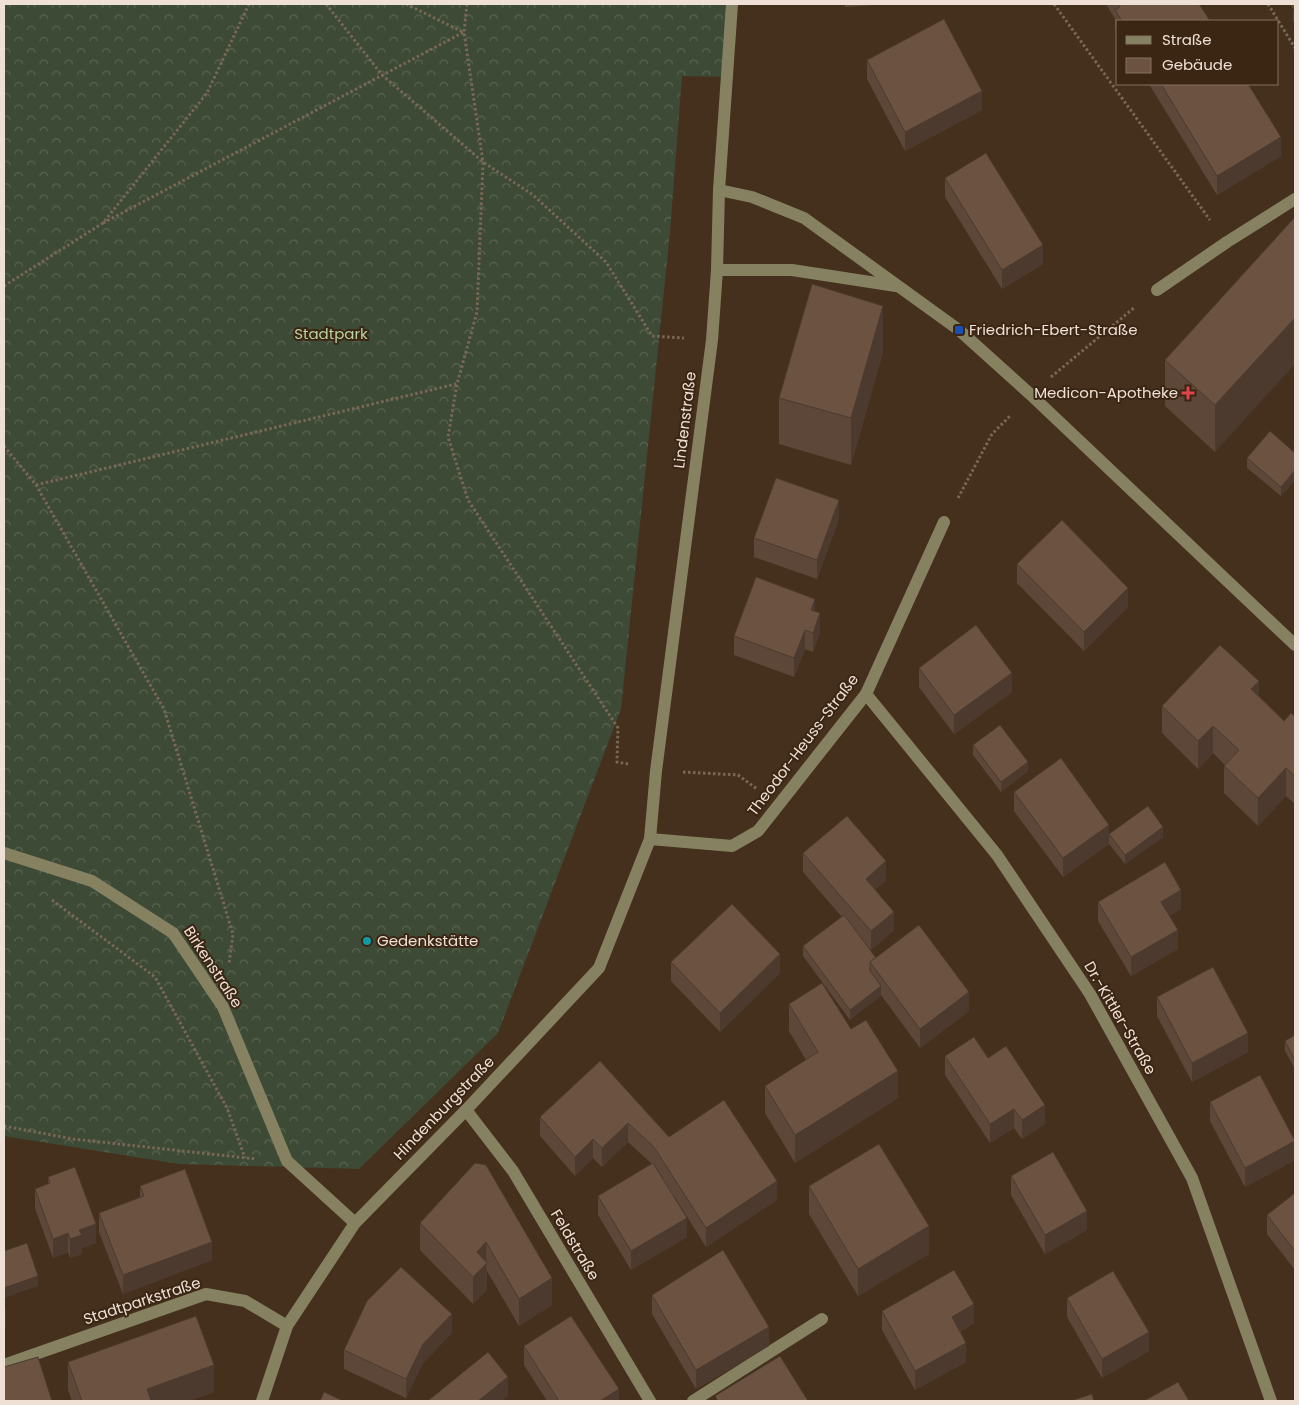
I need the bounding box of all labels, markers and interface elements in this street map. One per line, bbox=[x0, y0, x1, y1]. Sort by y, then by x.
legend bbox=[1116, 20, 1279, 85]
text: Straße bbox=[1162, 29, 1212, 50]
text: Gebäude bbox=[1162, 54, 1232, 75]
place label: Friedrich-Ebert-Straße bbox=[969, 319, 1138, 340]
park label: Stadtpark bbox=[294, 323, 368, 344]
marker: Friedrich-Ebert-Straße bbox=[953, 324, 965, 336]
street label: Lindenstraße bbox=[668, 370, 701, 470]
place label: Medicon-Apotheke bbox=[1034, 382, 1178, 403]
marker: Medicon-Apotheke bbox=[1182, 387, 1194, 399]
street label: Theodor-Heuss-Straße bbox=[742, 669, 863, 820]
street label: Birkenstraße bbox=[179, 922, 248, 1012]
place label: Gedenkstätte bbox=[377, 930, 478, 951]
marker: Gedenkstätte bbox=[361, 935, 373, 947]
street label: Dr.-Kittler-Straße bbox=[1079, 957, 1161, 1078]
street label: Hindenburgstraße bbox=[389, 1051, 499, 1164]
street label: Feldstraße bbox=[546, 1205, 605, 1284]
street label: Stadtparkstraße bbox=[81, 1272, 203, 1329]

